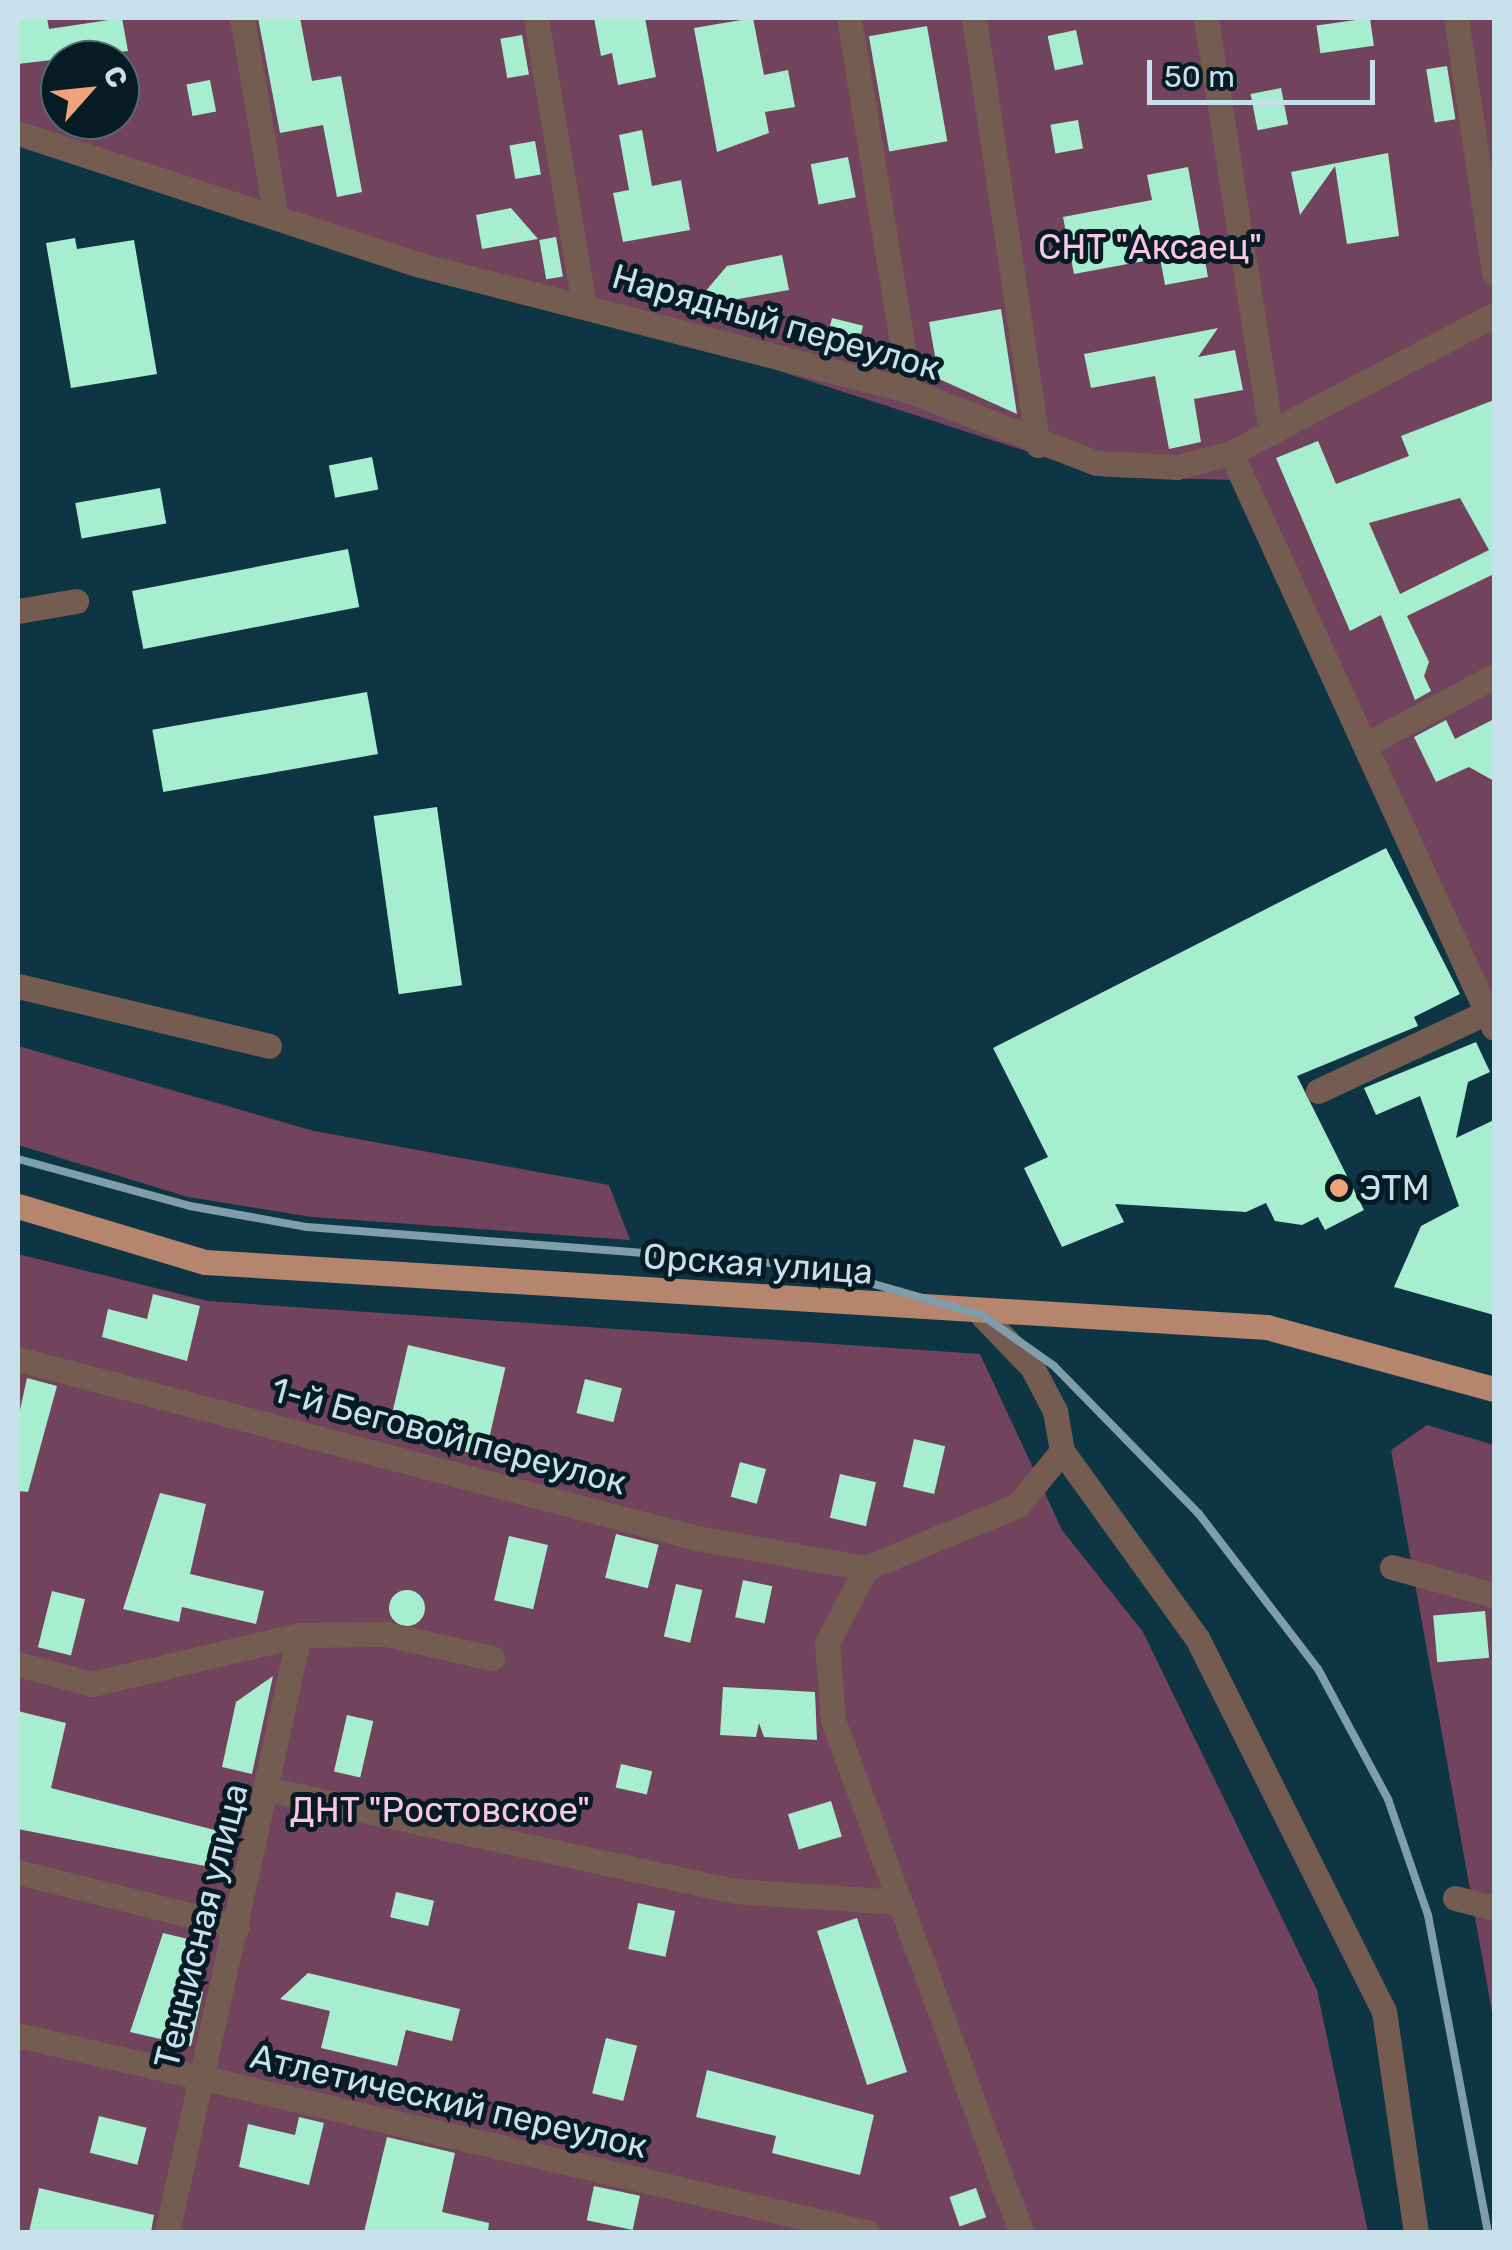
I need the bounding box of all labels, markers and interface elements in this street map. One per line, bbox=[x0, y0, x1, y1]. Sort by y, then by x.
north arrow bbox=[40, 40, 140, 140]
scale bar bbox=[1152, 40, 1380, 102]
text: 50 m bbox=[1164, 59, 1235, 95]
text: С bbox=[96, 61, 135, 93]
park label: СНТ "Аксаец" bbox=[1038, 226, 1262, 268]
street label: Нарядный переулок bbox=[607, 255, 945, 389]
place label: ЭТМ bbox=[1359, 1167, 1429, 1209]
marker: ЭТМ bbox=[1328, 1177, 1350, 1199]
street label: Орская улица bbox=[642, 1235, 874, 1293]
street label: 1-й Беговой переулок bbox=[267, 1368, 631, 1504]
street label: Теннисная улица bbox=[145, 1779, 257, 2073]
park label: ДНТ "Ростовское" bbox=[290, 1789, 590, 1831]
street label: Атлетический переулок bbox=[246, 2035, 652, 2167]

